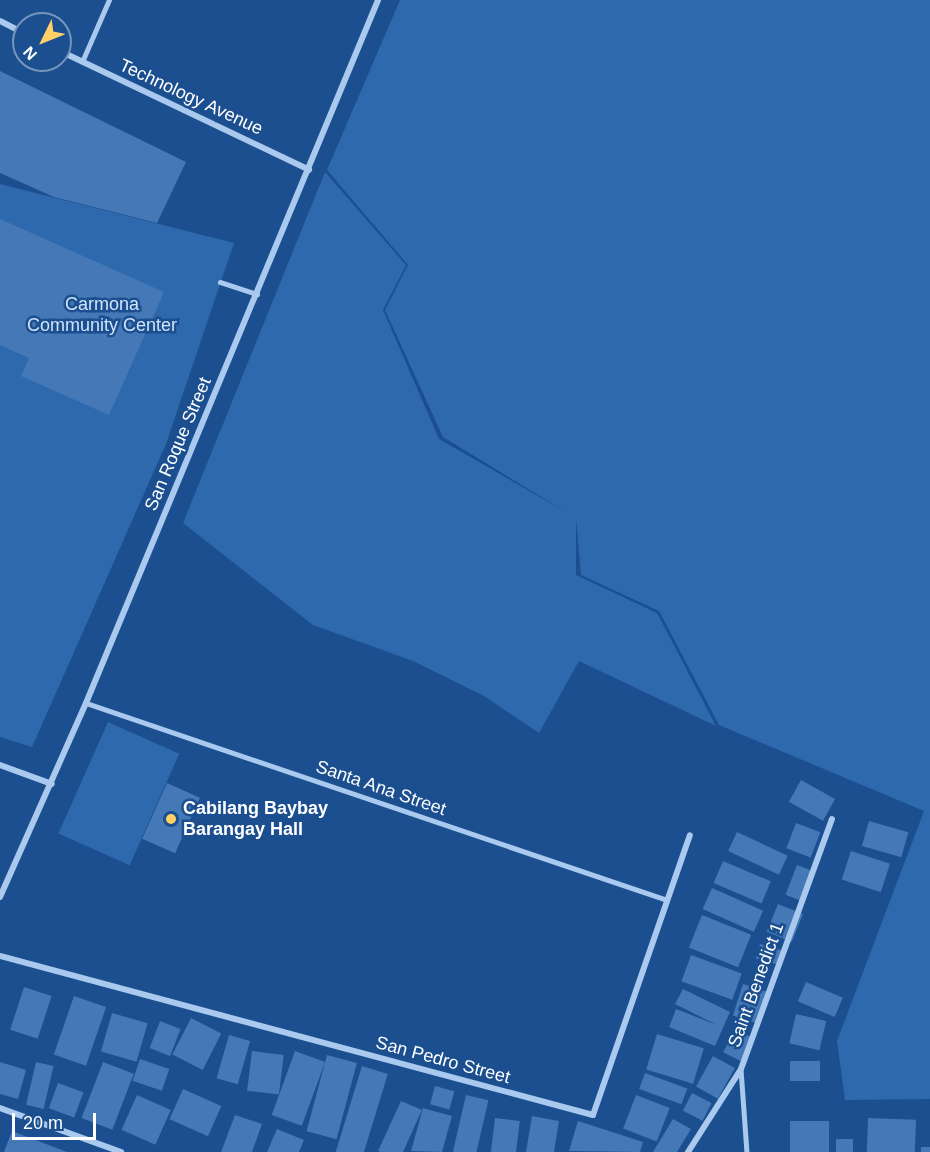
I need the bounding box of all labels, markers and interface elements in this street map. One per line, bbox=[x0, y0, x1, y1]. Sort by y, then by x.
north arrow bbox=[12, 12, 72, 72]
text: N bbox=[20, 43, 40, 63]
street label: Technology Avenue bbox=[115, 54, 267, 140]
park label: Carmona Community Center bbox=[27, 294, 177, 336]
street label: San Roque Street bbox=[140, 374, 216, 514]
street label: Santa Ana Street bbox=[313, 755, 449, 821]
place label: Cabilang Baybay Barangay Hall bbox=[183, 798, 328, 840]
marker: Cabilang Baybay Barangay Hall bbox=[164, 812, 178, 826]
street label: Saint Benedict 1 bbox=[723, 920, 789, 1050]
street label: San Pedro Street bbox=[374, 1032, 512, 1088]
scale bar bbox=[15, 1101, 99, 1139]
text: 20 m bbox=[23, 1113, 63, 1133]

